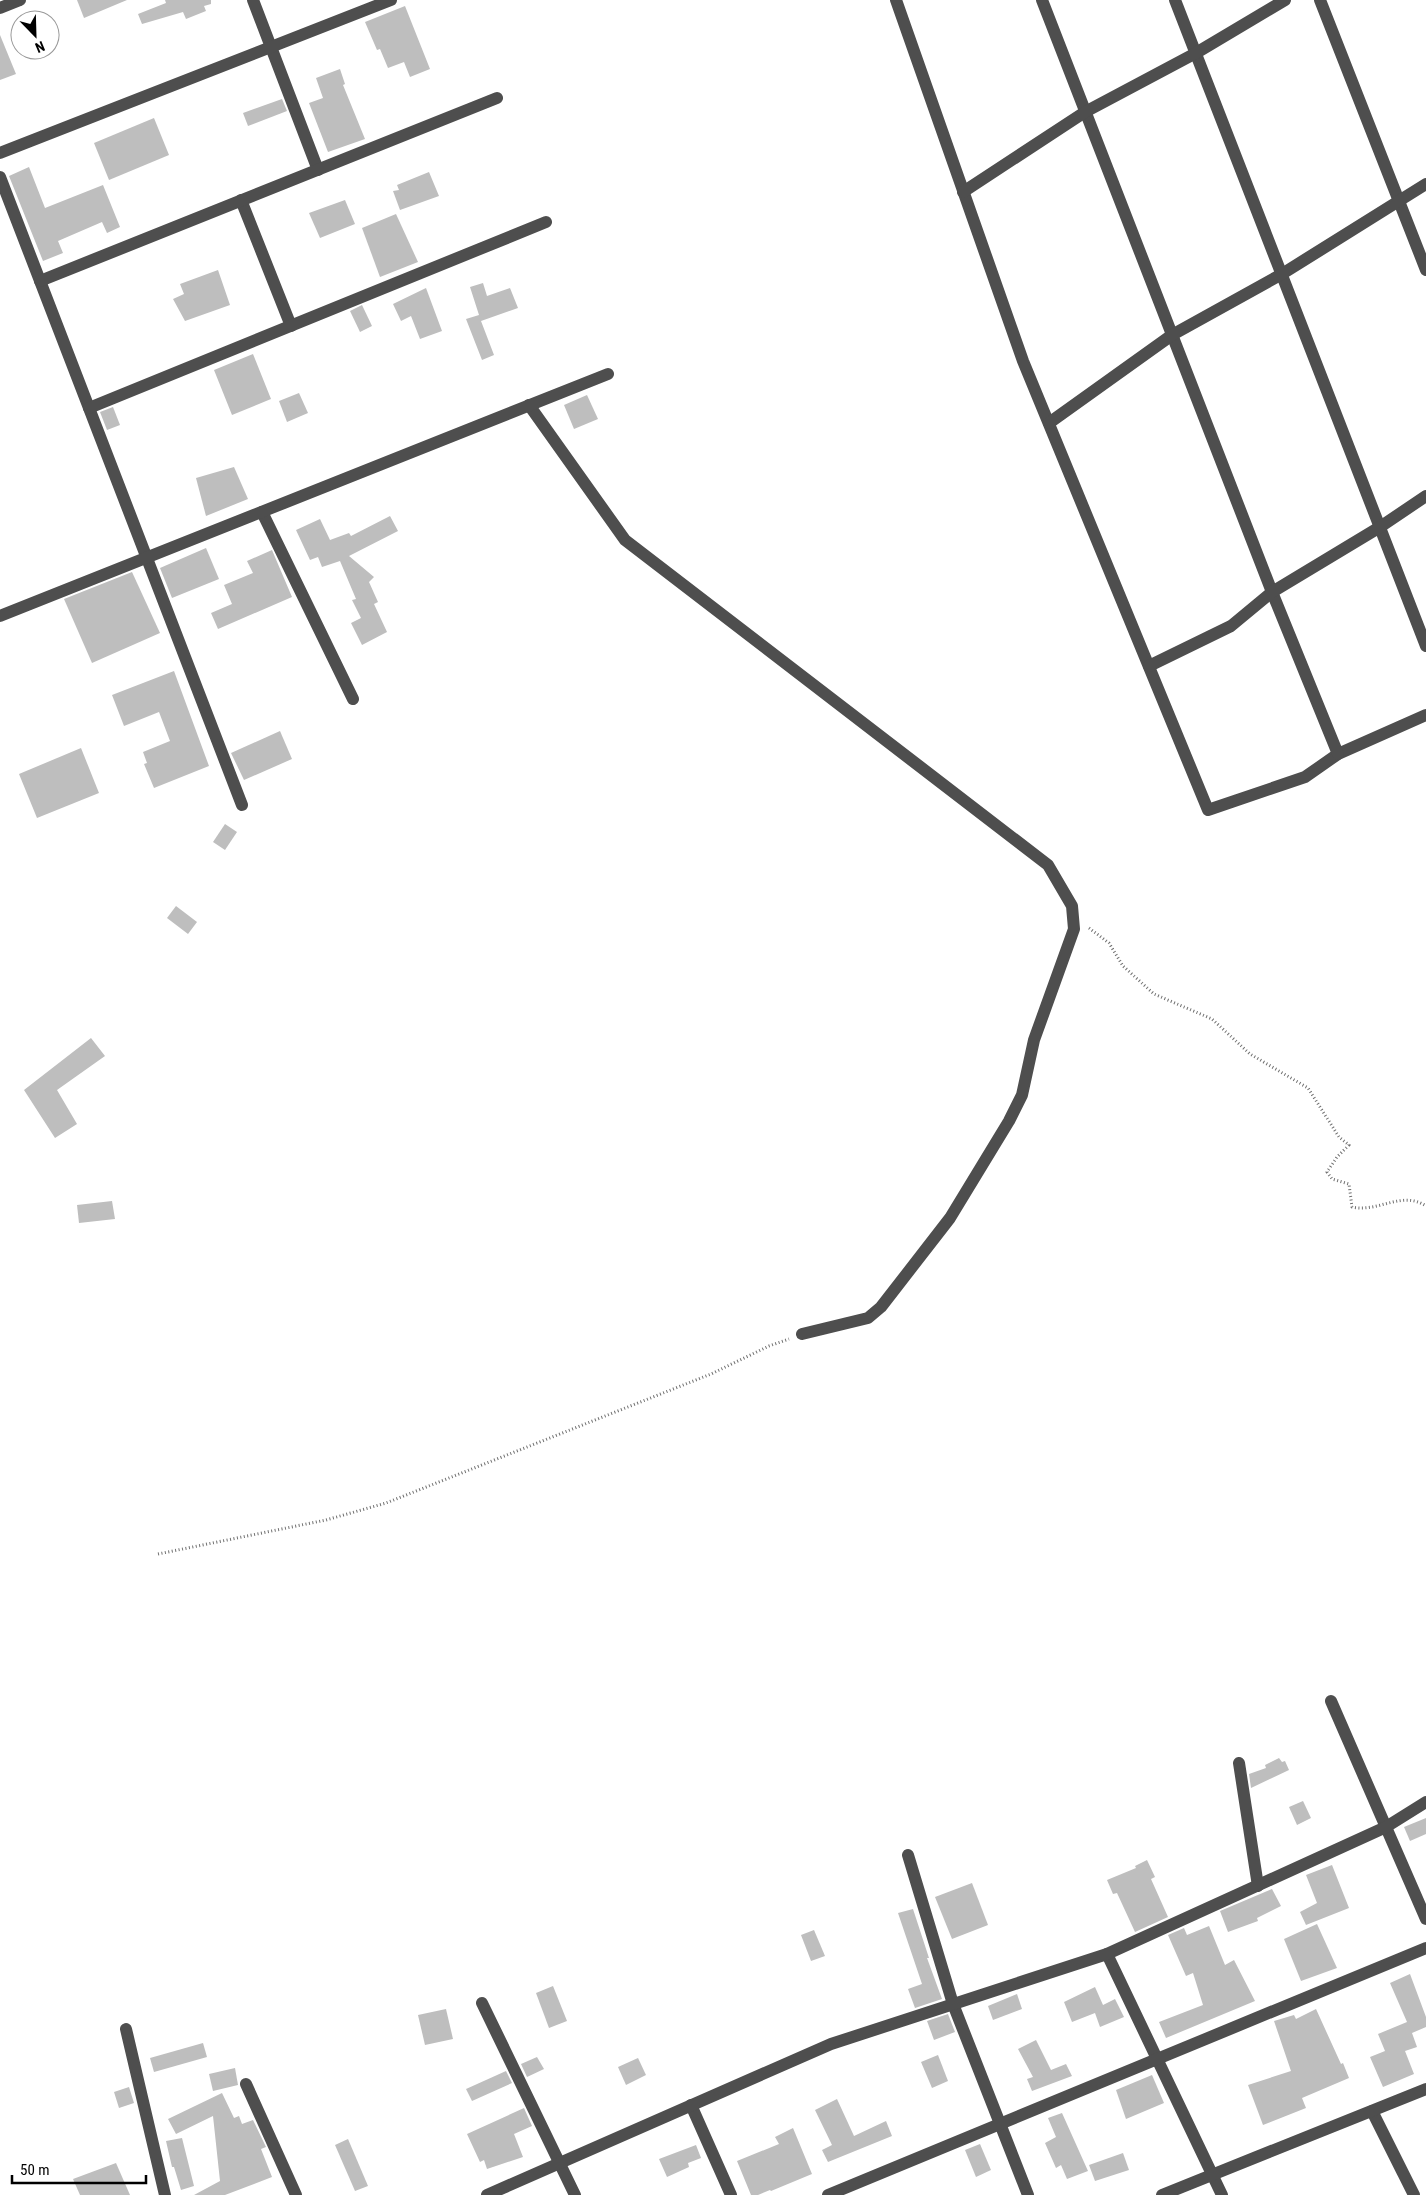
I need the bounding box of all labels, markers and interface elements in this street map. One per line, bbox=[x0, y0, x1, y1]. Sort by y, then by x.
north arrow bbox=[10, 10, 60, 60]
text: N bbox=[33, 38, 47, 56]
scale bar bbox=[12, 2152, 146, 2184]
text: 50 m bbox=[20, 2161, 50, 2179]

